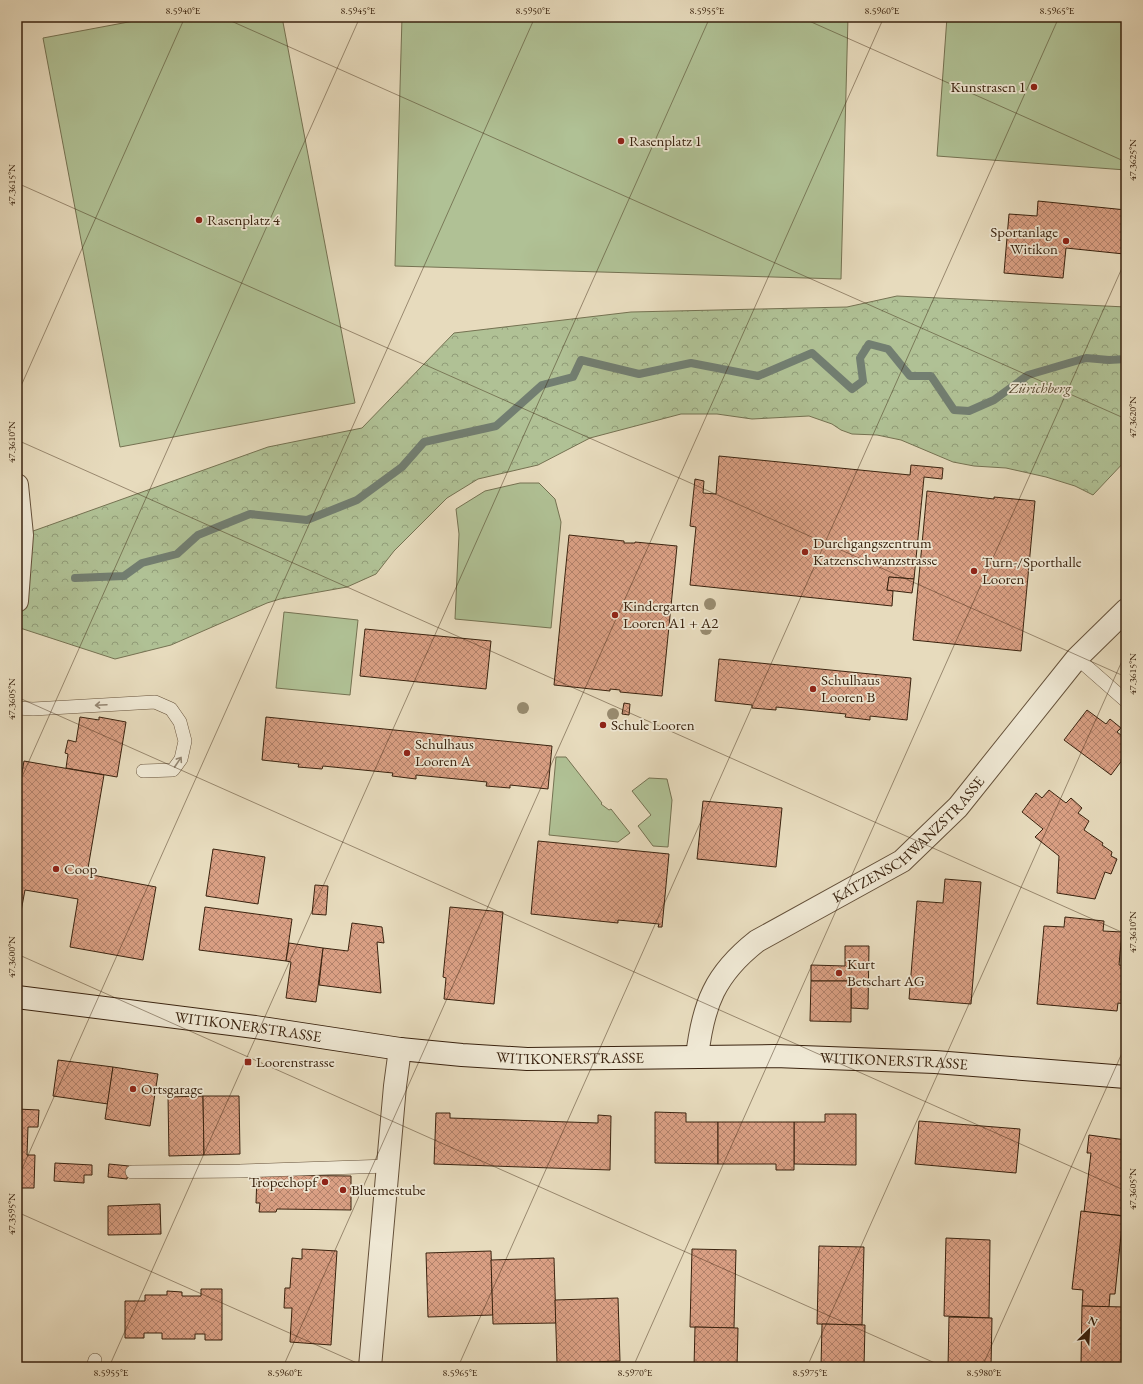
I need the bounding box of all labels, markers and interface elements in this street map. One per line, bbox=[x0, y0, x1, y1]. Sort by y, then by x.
text: 8.5940°E bbox=[166, 4, 201, 17]
text: 8.5945°E bbox=[341, 4, 376, 17]
text: 8.5950°E bbox=[516, 4, 551, 17]
text: 8.5955°E bbox=[690, 4, 725, 17]
text: 8.5960°E bbox=[865, 4, 900, 17]
text: 8.5965°E bbox=[1040, 4, 1075, 17]
place label: Kunstrasen 1 bbox=[951, 77, 1026, 96]
marker: Kunstrasen 1 bbox=[1029, 82, 1039, 92]
place label: Rasenplatz 1 bbox=[629, 131, 702, 150]
marker: Rasenplatz 1 bbox=[616, 136, 626, 146]
text: 47.3625°N bbox=[1126, 139, 1139, 181]
text: 47.3615°N bbox=[5, 164, 18, 206]
place label: Rasenplatz 4 bbox=[207, 210, 281, 229]
marker: Rasenplatz 4 bbox=[194, 215, 204, 225]
place label: Sportanlage Witikon bbox=[990, 222, 1058, 258]
marker: Sportanlage Witikon bbox=[1061, 236, 1071, 246]
park label: Zürichberg bbox=[1008, 378, 1072, 397]
text: 47.3620°N bbox=[1126, 396, 1139, 438]
text: 47.3610°N bbox=[5, 421, 18, 463]
place label: Durchgangszentrum Katzenschwanzstrasse bbox=[813, 533, 937, 569]
marker: Durchgangszentrum Katzenschwanzstrasse bbox=[800, 547, 810, 557]
place label: Turn-/Sporthalle Looren bbox=[982, 552, 1082, 588]
marker: Turn-/Sporthalle Looren bbox=[969, 566, 979, 576]
place label: Kindergarten Looren A1 + A2 bbox=[623, 596, 719, 632]
marker: Kindergarten Looren A1 + A2 bbox=[610, 610, 620, 620]
text: 47.3615°N bbox=[1126, 653, 1139, 695]
place label: Schulhaus Looren B bbox=[821, 670, 880, 706]
text: 47.3605°N bbox=[5, 678, 18, 720]
marker: Schulhaus Looren B bbox=[808, 684, 818, 694]
one-way arrow bbox=[95, 701, 108, 708]
place label: Schule Looren bbox=[611, 715, 695, 734]
marker: Schule Looren bbox=[598, 720, 608, 730]
place label: Schulhaus Looren A bbox=[415, 734, 474, 770]
marker: Schulhaus Looren A bbox=[402, 748, 412, 758]
one-way arrow bbox=[174, 757, 182, 768]
street label: KATZENSCHWANZSTRASSE bbox=[829, 772, 988, 907]
place label: Coop bbox=[64, 859, 98, 878]
marker: Coop bbox=[51, 864, 61, 874]
text: 47.3610°N bbox=[1126, 911, 1139, 953]
text: 47.3600°N bbox=[5, 936, 18, 978]
place label: Kurt Betschart AG bbox=[847, 954, 925, 990]
marker: Kurt Betschart AG bbox=[834, 968, 844, 978]
street label: WITIKONERSTRASSE bbox=[174, 1007, 323, 1046]
street label: WITIKONERSTRASSE bbox=[496, 1047, 645, 1068]
street label: WITIKONERSTRASSE bbox=[820, 1048, 969, 1074]
place label: Loorenstrasse bbox=[256, 1052, 335, 1071]
marker: Loorenstrasse bbox=[243, 1057, 253, 1067]
place label: Ortsgarage bbox=[141, 1079, 203, 1098]
marker: Ortsgarage bbox=[128, 1084, 138, 1094]
text: 47.3605°N bbox=[1126, 1168, 1139, 1210]
place label: Tropechopf bbox=[249, 1172, 319, 1191]
marker: Tropechopf bbox=[320, 1177, 330, 1187]
place label: Bluemestube bbox=[351, 1180, 426, 1199]
marker: Bluemestube bbox=[338, 1185, 348, 1195]
text: 47.3595°N bbox=[5, 1193, 18, 1235]
north arrow bbox=[1069, 1310, 1109, 1350]
text: N bbox=[1086, 1313, 1100, 1329]
text: 8.5955°E bbox=[94, 1366, 129, 1379]
text: 8.5960°E bbox=[268, 1366, 303, 1379]
text: 8.5965°E bbox=[443, 1366, 478, 1379]
text: 8.5970°E bbox=[618, 1366, 653, 1379]
text: 8.5975°E bbox=[793, 1366, 828, 1379]
text: 8.5980°E bbox=[967, 1366, 1002, 1379]

